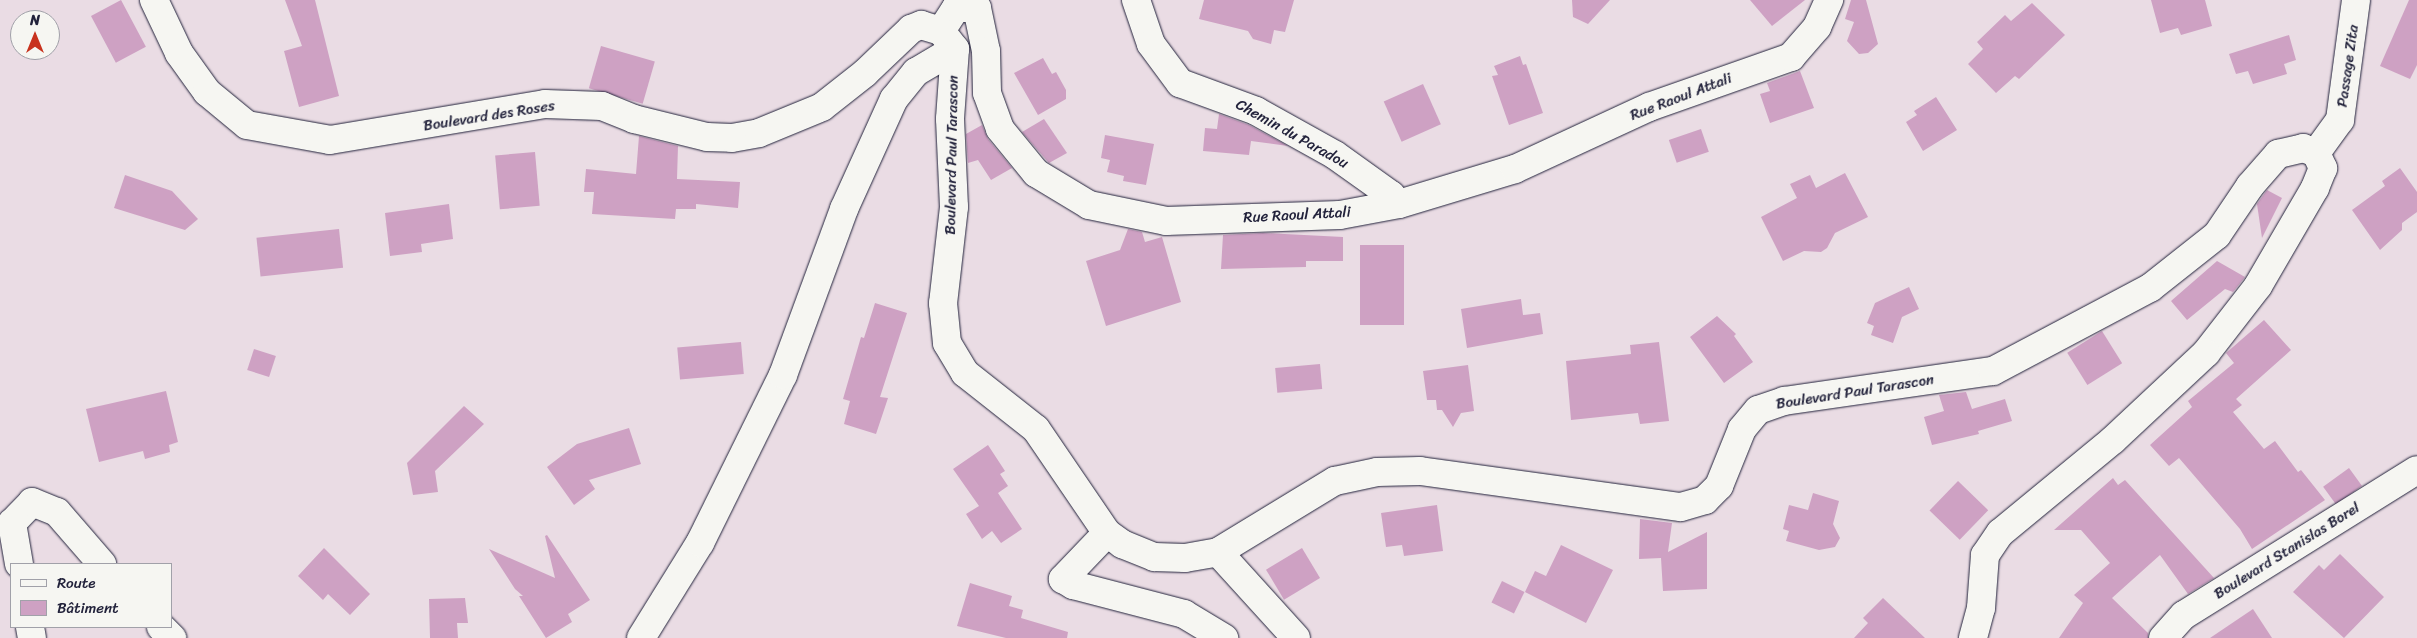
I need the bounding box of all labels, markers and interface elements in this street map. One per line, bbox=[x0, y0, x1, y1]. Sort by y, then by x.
text: N bbox=[30, 8, 40, 33]
north arrow bbox=[10, 10, 60, 60]
street label: Passage Zita bbox=[2333, 24, 2363, 108]
street label: Rue Raoul Attali bbox=[1628, 69, 1734, 125]
street label: Boulevard Paul Tarascon bbox=[942, 75, 962, 235]
street label: Chemin du Paradou bbox=[1232, 96, 1352, 172]
street label: Boulevard des Roses bbox=[422, 97, 556, 135]
street label: Rue Raoul Attali bbox=[1243, 203, 1351, 227]
street label: Boulevard Paul Tarascon bbox=[1775, 371, 1935, 413]
street label: Boulevard Stanislas Borel bbox=[2211, 499, 2363, 603]
legend bbox=[10, 563, 172, 628]
text: Route bbox=[57, 570, 96, 596]
text: Bâtiment bbox=[57, 595, 119, 621]

